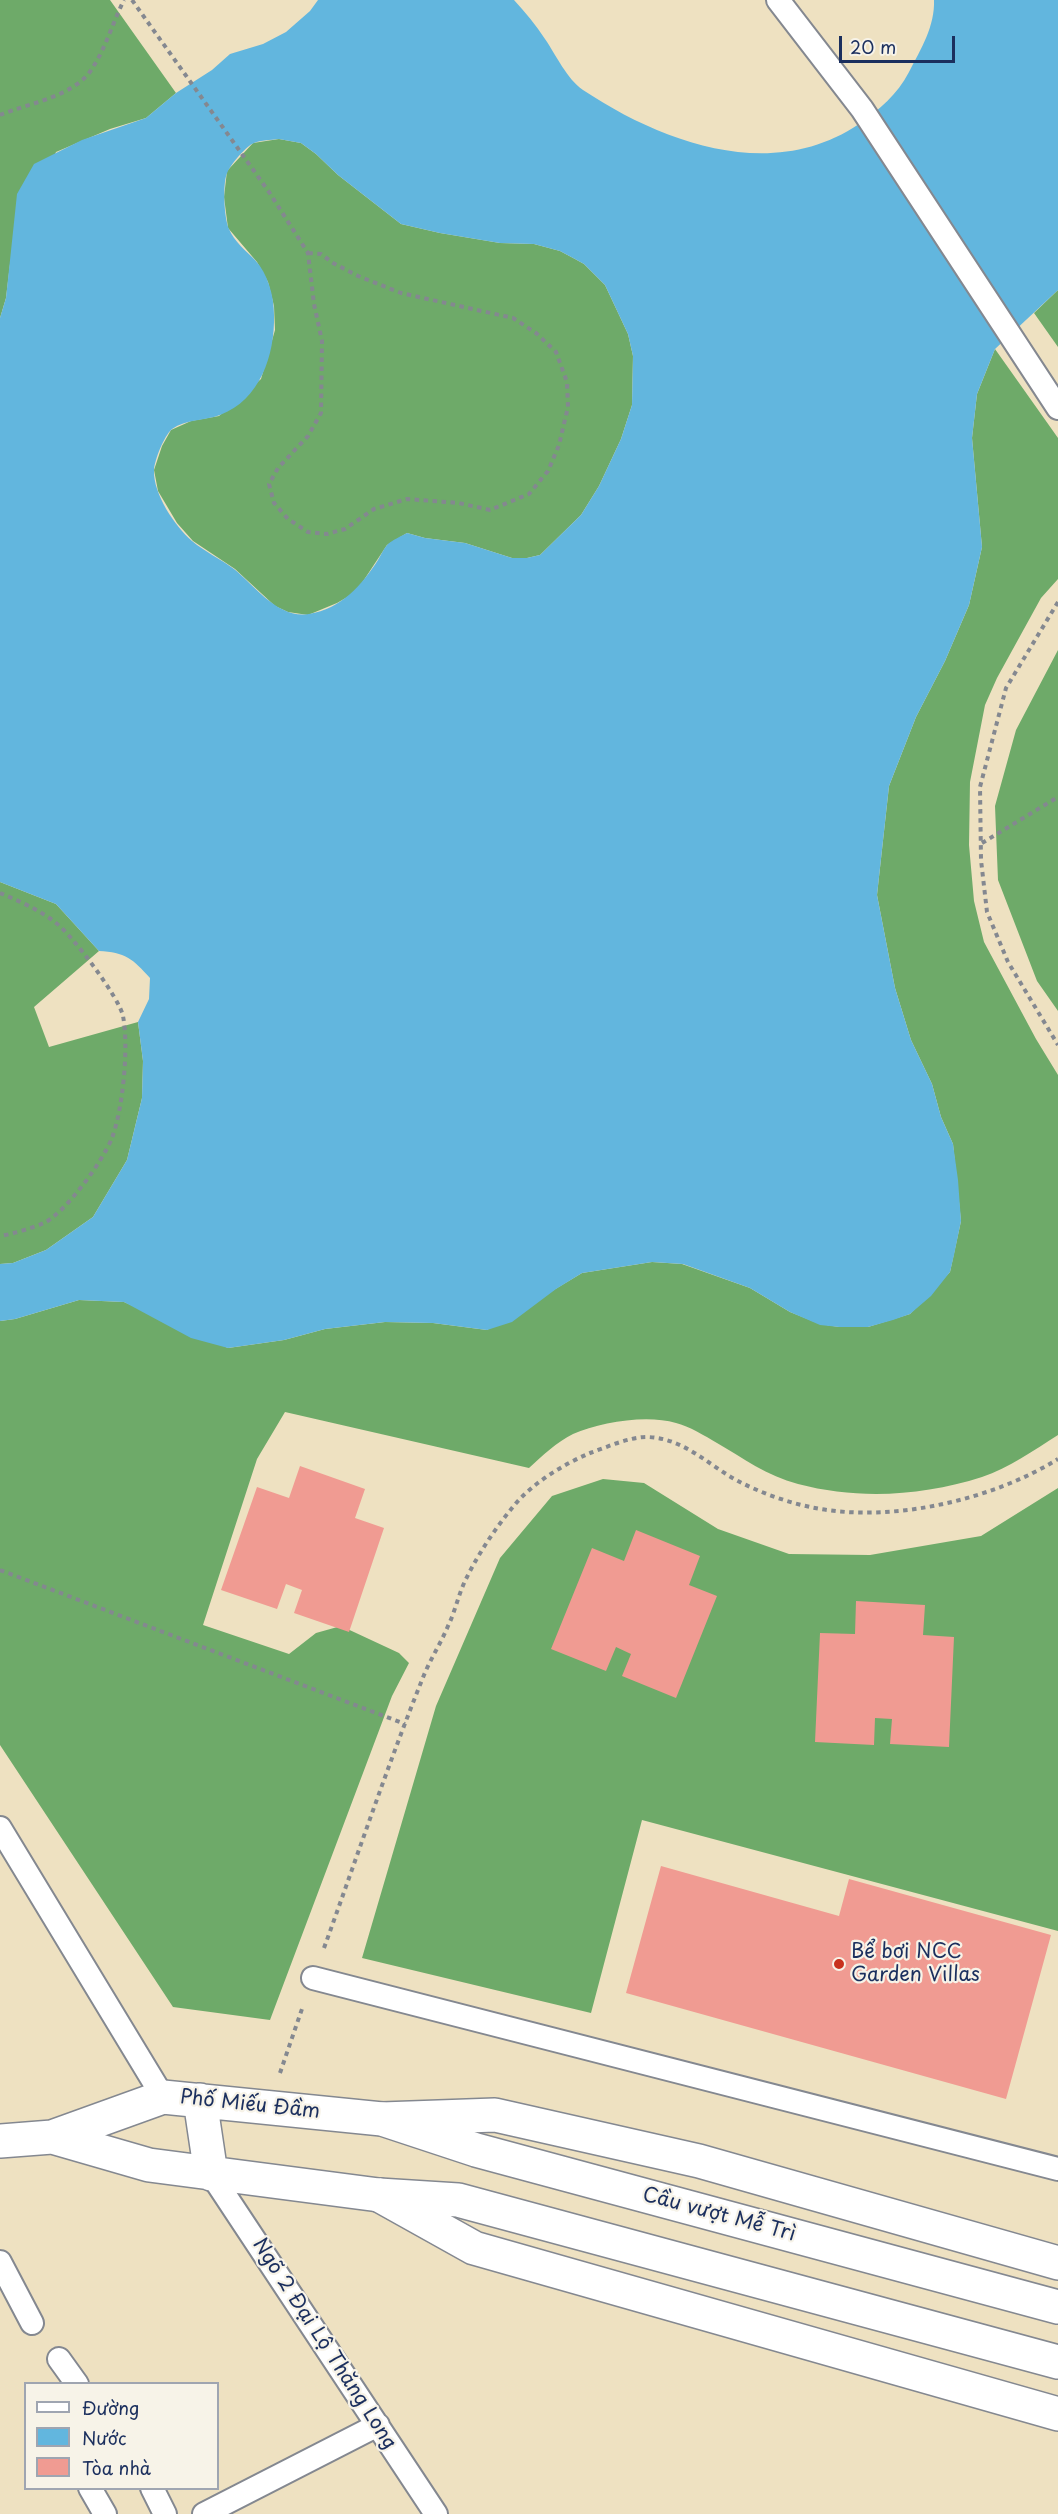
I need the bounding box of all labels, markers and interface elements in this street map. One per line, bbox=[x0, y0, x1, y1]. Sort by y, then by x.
scale bar bbox=[842, 24, 958, 62]
text: 20 m bbox=[850, 33, 896, 60]
place label: Bể bơi NCC Garden Villas bbox=[851, 1940, 980, 1987]
marker: Bể bơi NCC Garden Villas bbox=[832, 1957, 846, 1971]
street label: Phố Miếu Đầm bbox=[179, 2086, 321, 2124]
street label: Cầu vượt Mễ Trì bbox=[640, 2183, 798, 2247]
street label: Ngõ 2 Đại Lộ Thăng Long bbox=[247, 2234, 401, 2454]
legend bbox=[24, 2382, 219, 2490]
text: Đường bbox=[82, 2394, 139, 2421]
text: Nước bbox=[82, 2424, 126, 2451]
text: Tòa nhà bbox=[82, 2454, 151, 2481]

